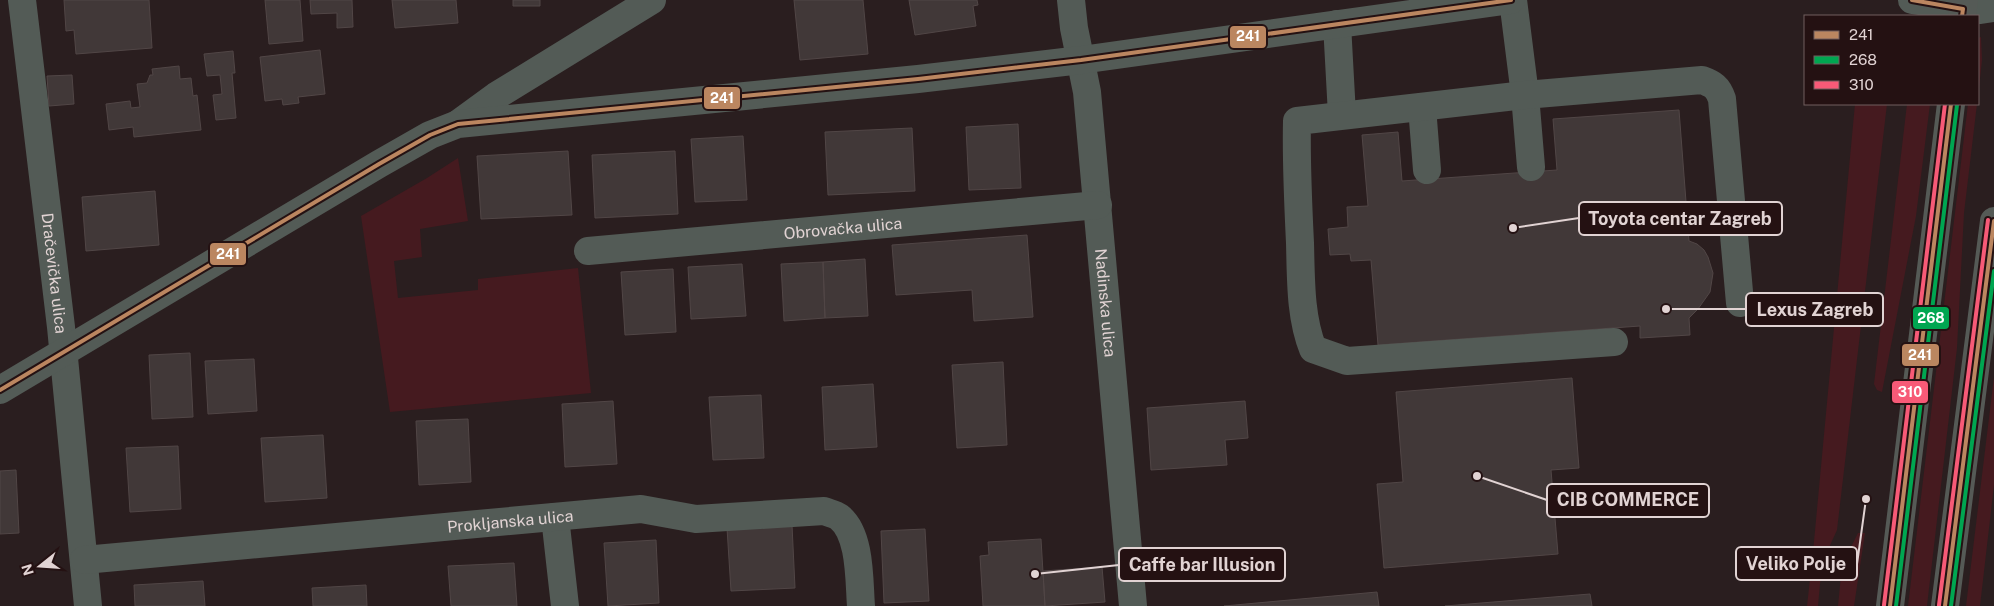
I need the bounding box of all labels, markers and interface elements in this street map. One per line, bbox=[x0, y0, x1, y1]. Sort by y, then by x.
legend bbox=[1804, 15, 1979, 105]
line badge: 241 bbox=[1229, 25, 1267, 49]
text: 241 bbox=[1849, 26, 1873, 43]
text: 241 bbox=[1236, 28, 1260, 44]
text: 268 bbox=[1849, 51, 1877, 68]
text: 310 bbox=[1849, 76, 1874, 93]
line badge: 241 bbox=[703, 86, 741, 110]
text: 241 bbox=[710, 90, 734, 106]
callout: Toyota centar Zagreb bbox=[1579, 202, 1782, 235]
text: Toyota centar Zagreb bbox=[1588, 208, 1772, 229]
street label: Dračevička ulica bbox=[38, 212, 71, 334]
street label: Obrovačka ulica bbox=[783, 213, 903, 243]
line badge: 241 bbox=[209, 242, 247, 266]
text: 241 bbox=[216, 246, 240, 262]
street label: Nadinska ulica bbox=[1092, 248, 1120, 358]
callout: Lexus Zagreb bbox=[1746, 293, 1883, 326]
text: Lexus Zagreb bbox=[1757, 299, 1873, 320]
line badge: 268 bbox=[1912, 306, 1950, 330]
text: 268 bbox=[1917, 310, 1945, 326]
line badge: 241 bbox=[1901, 343, 1940, 367]
text: 241 bbox=[1908, 347, 1932, 363]
line badge: 310 bbox=[1891, 380, 1929, 404]
text: 310 bbox=[1898, 384, 1922, 400]
callout: CIB COMMERCE bbox=[1547, 484, 1709, 517]
text: CIB COMMERCE bbox=[1557, 489, 1699, 510]
street label: Prokljanska ulica bbox=[446, 506, 574, 536]
north arrow bbox=[15, 541, 65, 591]
callout: Veliko Polje bbox=[1736, 547, 1857, 580]
callout: Caffe bar Illusion bbox=[1119, 548, 1285, 581]
text: Veliko Polje bbox=[1746, 553, 1846, 574]
text: Caffe bar Illusion bbox=[1129, 554, 1275, 575]
text: N bbox=[18, 562, 37, 577]

